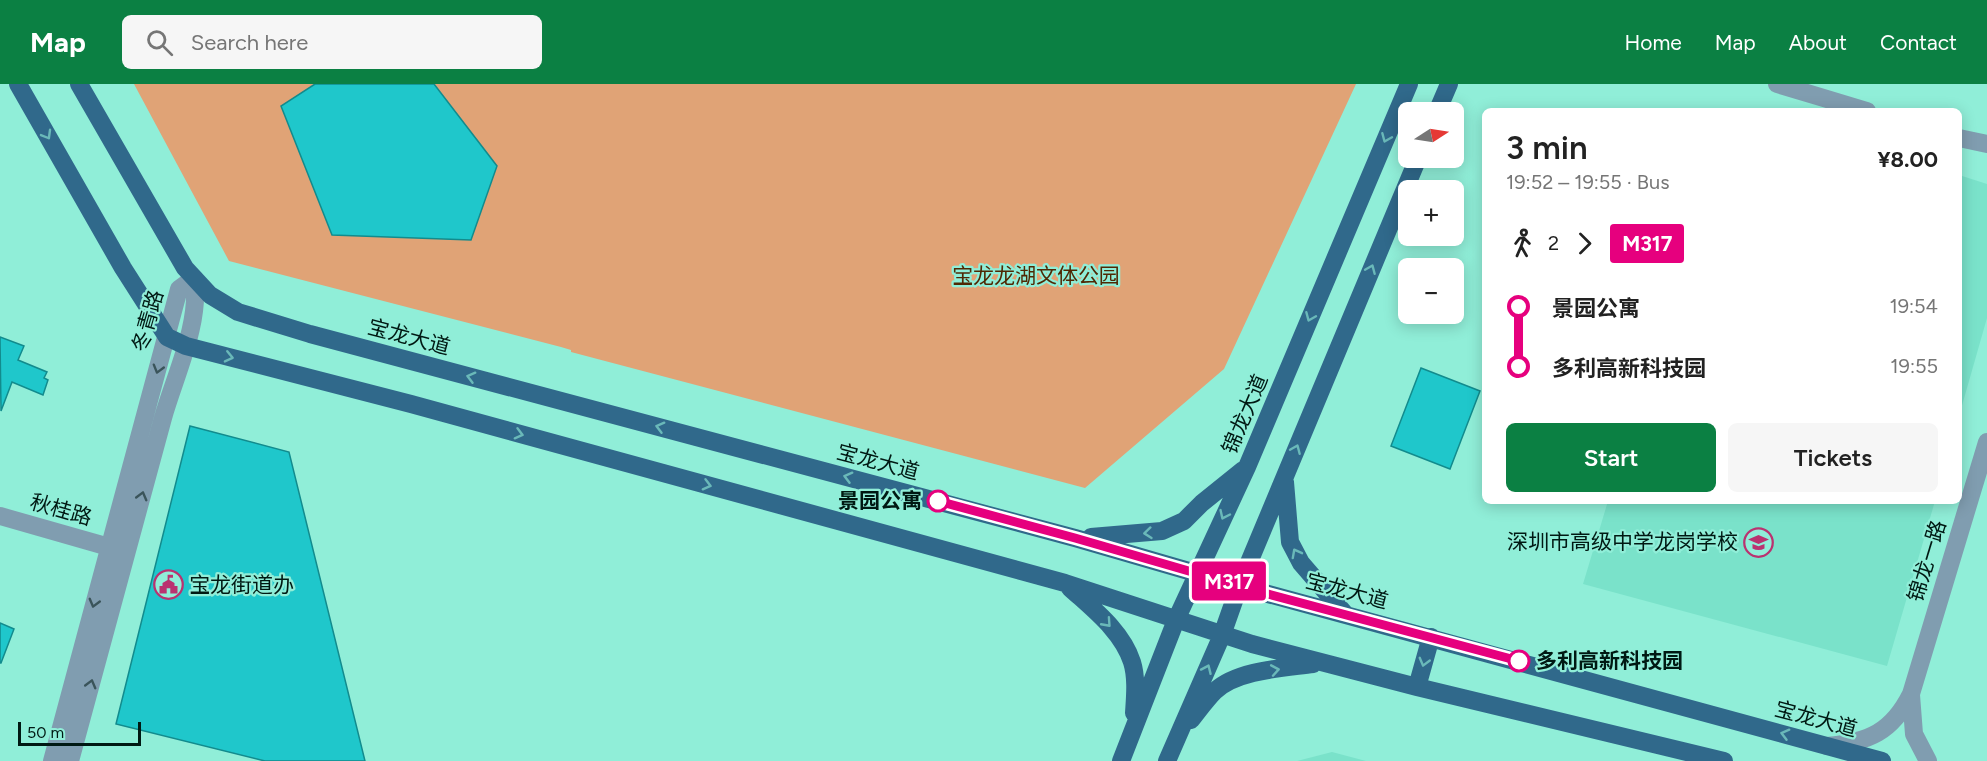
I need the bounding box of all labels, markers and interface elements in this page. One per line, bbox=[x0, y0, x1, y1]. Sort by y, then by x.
search box bbox=[122, 15, 542, 69]
text: Map bbox=[30, 25, 86, 59]
icon: search bbox=[143, 26, 176, 59]
text: Search here bbox=[191, 29, 308, 56]
text: Home bbox=[1625, 30, 1682, 55]
text: Map bbox=[1715, 30, 1756, 55]
text: About bbox=[1789, 30, 1847, 55]
text: Contact bbox=[1880, 30, 1957, 55]
north arrow bbox=[1398, 102, 1464, 168]
map controls bbox=[1398, 102, 1464, 324]
text: 3 min bbox=[1506, 128, 1588, 167]
one-way arrow bbox=[40, 129, 51, 139]
one-way arrow bbox=[1382, 132, 1394, 143]
text: ¥8.00 bbox=[1877, 146, 1938, 173]
text: 19:52 – 19:55 · Bus bbox=[1506, 170, 1670, 194]
button: + bbox=[1398, 180, 1464, 246]
icon: walk bbox=[1506, 227, 1539, 260]
icon: forward bbox=[1568, 227, 1601, 260]
text: 2 bbox=[1548, 231, 1559, 255]
text: M317 bbox=[1622, 231, 1672, 256]
button: − bbox=[1398, 258, 1464, 324]
park label: 宝龙龙湖文体公园 bbox=[952, 263, 1120, 288]
one-way arrow bbox=[1364, 265, 1376, 276]
street label: 冬青路 bbox=[127, 287, 168, 355]
text: 19:54 bbox=[1889, 294, 1938, 318]
text: 景园公寓 bbox=[1552, 295, 1640, 322]
one-way arrow bbox=[1305, 311, 1317, 322]
street label: 宝龙大道 bbox=[365, 314, 453, 359]
one-way arrow bbox=[224, 349, 234, 362]
text: 19:55 bbox=[1890, 354, 1938, 378]
text: 多利高新科技园 bbox=[1552, 355, 1706, 382]
one-way arrow bbox=[153, 363, 165, 373]
street label: 锦龙大道 bbox=[1217, 370, 1272, 457]
one-way arrow bbox=[466, 372, 477, 384]
one-way arrow bbox=[655, 422, 665, 434]
button: Start bbox=[1506, 423, 1716, 492]
button: Tickets bbox=[1728, 423, 1938, 492]
one-way arrow bbox=[514, 426, 524, 439]
street label: 宝龙大道 bbox=[834, 439, 922, 484]
one-way arrow bbox=[1289, 445, 1301, 456]
one-way arrow bbox=[843, 472, 853, 485]
one-way arrow bbox=[701, 478, 712, 490]
place label: 景园公寓 bbox=[838, 488, 922, 513]
street label: 秋桂路 bbox=[27, 489, 95, 530]
marker: 景园公寓 bbox=[927, 490, 949, 512]
one-way arrow bbox=[135, 491, 147, 502]
one-way arrow bbox=[1219, 509, 1231, 520]
street label: 锦龙一路 bbox=[1902, 517, 1951, 605]
one-way arrow bbox=[1143, 526, 1152, 539]
school or university icon: 深圳市高级中学龙岗学校 bbox=[1743, 526, 1775, 558]
place label: 深圳市高级中学龙岗学校 bbox=[1507, 529, 1738, 554]
one-way arrow bbox=[1291, 548, 1303, 559]
line badge: M317 bbox=[1187, 562, 1271, 600]
street label: 宝龙大道 bbox=[1303, 568, 1391, 613]
public building icon: 宝龙街道办 bbox=[152, 569, 184, 601]
text: M317 bbox=[1204, 569, 1254, 594]
place label: 宝龙街道办 bbox=[189, 572, 294, 597]
one-way arrow bbox=[89, 598, 101, 608]
one-way arrow bbox=[1100, 616, 1111, 627]
place label: 多利高新科技园 bbox=[1536, 648, 1683, 673]
marker: 多利高新科技园 bbox=[1508, 650, 1530, 672]
one-way arrow bbox=[1419, 656, 1431, 667]
one-way arrow bbox=[1199, 664, 1211, 675]
one-way arrow bbox=[1269, 664, 1279, 677]
one-way arrow bbox=[84, 679, 96, 690]
street label: 宝龙大道 bbox=[1772, 696, 1860, 741]
scale bar bbox=[18, 719, 141, 746]
text: 50 m bbox=[27, 723, 64, 742]
one-way arrow bbox=[1780, 729, 1790, 742]

